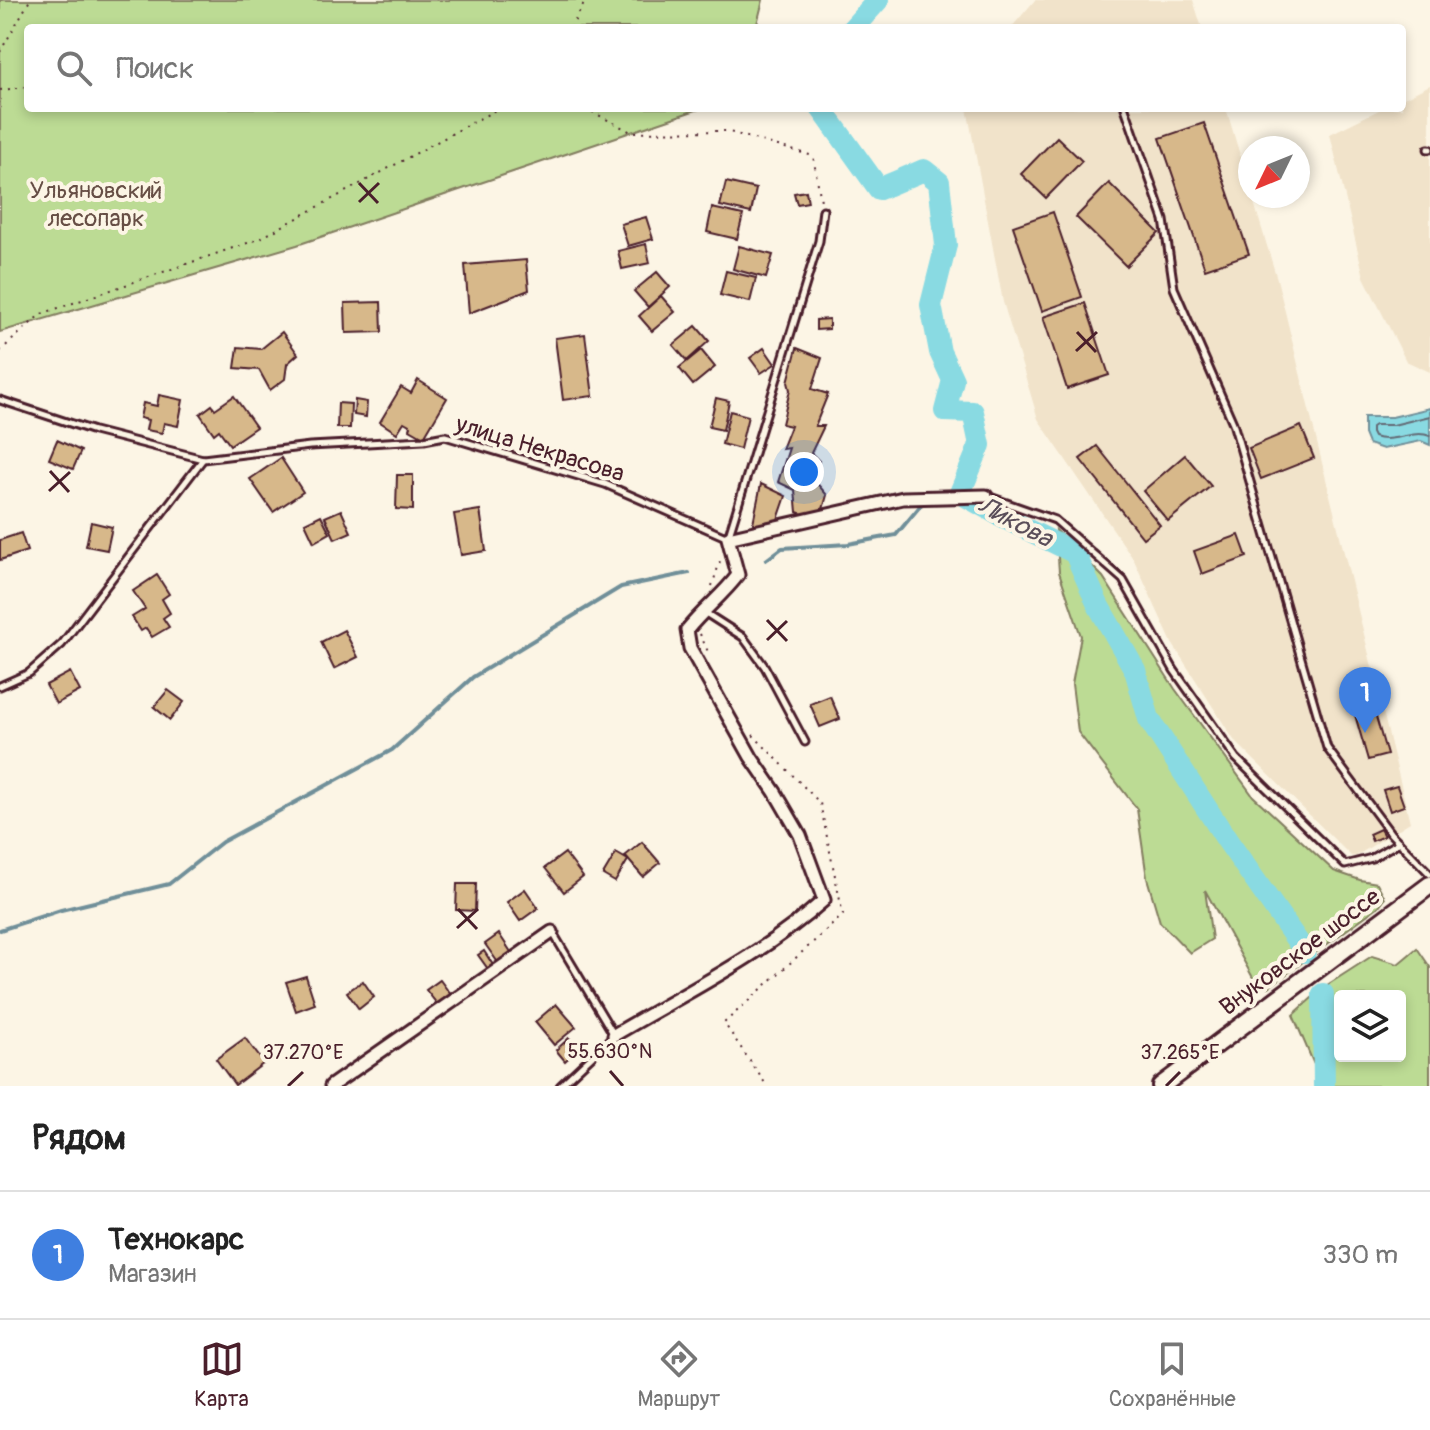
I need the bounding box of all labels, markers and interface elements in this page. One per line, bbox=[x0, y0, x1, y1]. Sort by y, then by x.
search box bbox=[24, 24, 1406, 112]
icon: search bbox=[52, 46, 96, 90]
text: Поиск bbox=[116, 50, 194, 87]
north arrow bbox=[1238, 136, 1310, 208]
park label: Ульяновский лесопарк bbox=[30, 176, 162, 233]
street label: улица Некрасова bbox=[451, 409, 628, 488]
your location bbox=[784, 452, 824, 492]
water label: Ликова bbox=[972, 489, 1059, 556]
pin: 1 bbox=[1339, 667, 1391, 733]
street label: Внуковское шоссе bbox=[1214, 882, 1386, 1022]
map controls bbox=[1334, 990, 1406, 1062]
button: layers bbox=[1334, 990, 1406, 1062]
text: 55.630°N bbox=[568, 1039, 652, 1064]
text: 37.270°E bbox=[263, 1040, 343, 1065]
text: 37.265°E bbox=[1141, 1040, 1219, 1065]
text: Рядом bbox=[32, 1117, 126, 1160]
text: Технокарс bbox=[108, 1221, 244, 1258]
text: 1 bbox=[53, 1239, 63, 1271]
text: 330 m bbox=[1322, 1239, 1398, 1271]
text: Магазин bbox=[108, 1258, 197, 1290]
tab: Карта bbox=[194, 1337, 249, 1413]
tab: Маршрут bbox=[637, 1337, 720, 1413]
tab: Сохранённые bbox=[1109, 1337, 1236, 1413]

